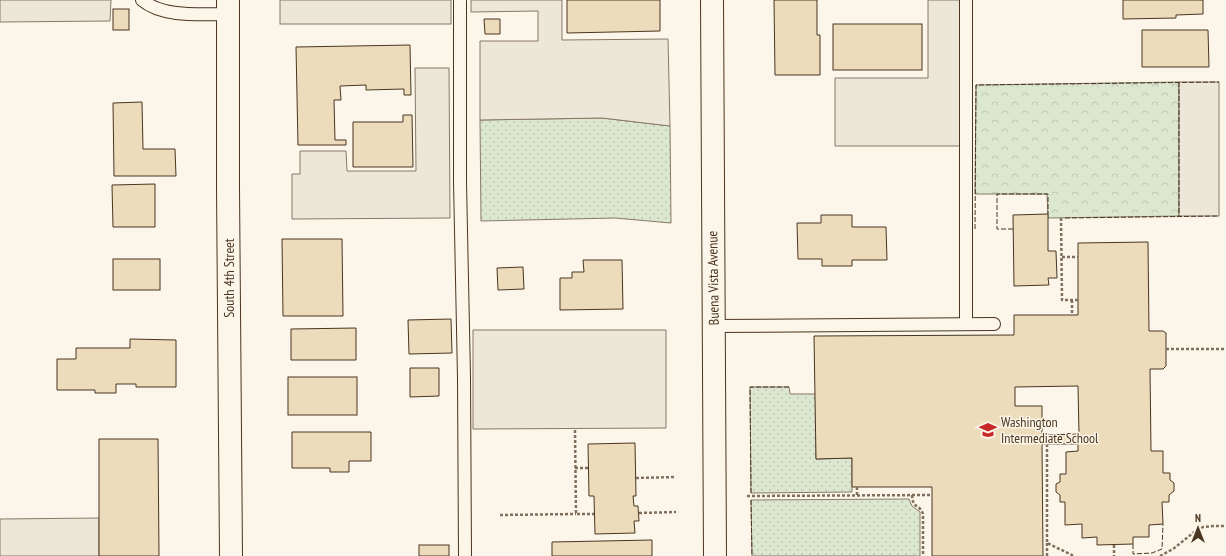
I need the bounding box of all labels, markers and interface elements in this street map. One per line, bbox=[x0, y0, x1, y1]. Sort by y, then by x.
street label: Buena Vista Avenue bbox=[703, 230, 723, 325]
street label: South 4th Street bbox=[220, 238, 238, 318]
place label: Washington Intermediate School bbox=[1001, 413, 1099, 447]
school or university icon: Washington Intermediate School bbox=[978, 420, 998, 440]
north arrow bbox=[1178, 508, 1218, 548]
text: N bbox=[1195, 511, 1201, 525]

